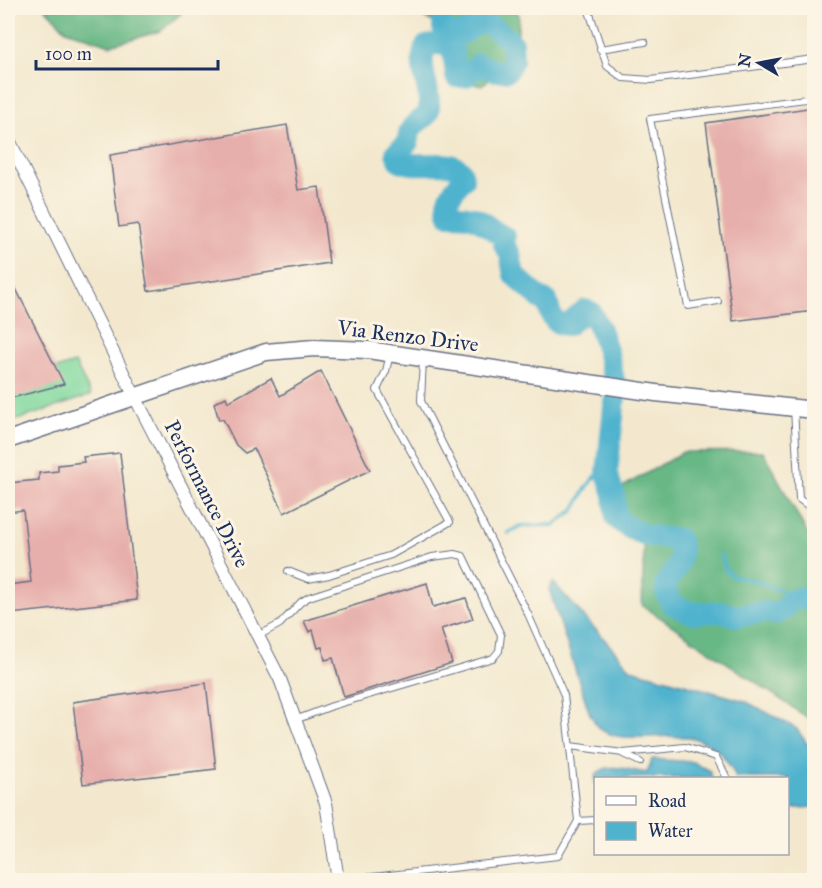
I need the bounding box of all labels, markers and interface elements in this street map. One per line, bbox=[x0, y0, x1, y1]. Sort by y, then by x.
scale bar bbox=[36, 33, 218, 71]
north arrow bbox=[729, 33, 789, 93]
text: 100 m bbox=[45, 43, 92, 65]
text: N bbox=[734, 52, 755, 69]
street label: Via Renzo Drive bbox=[335, 314, 480, 358]
street label: Performance Drive bbox=[159, 416, 256, 572]
legend bbox=[594, 777, 789, 855]
text: Road bbox=[648, 790, 686, 812]
text: Water bbox=[648, 820, 693, 842]

